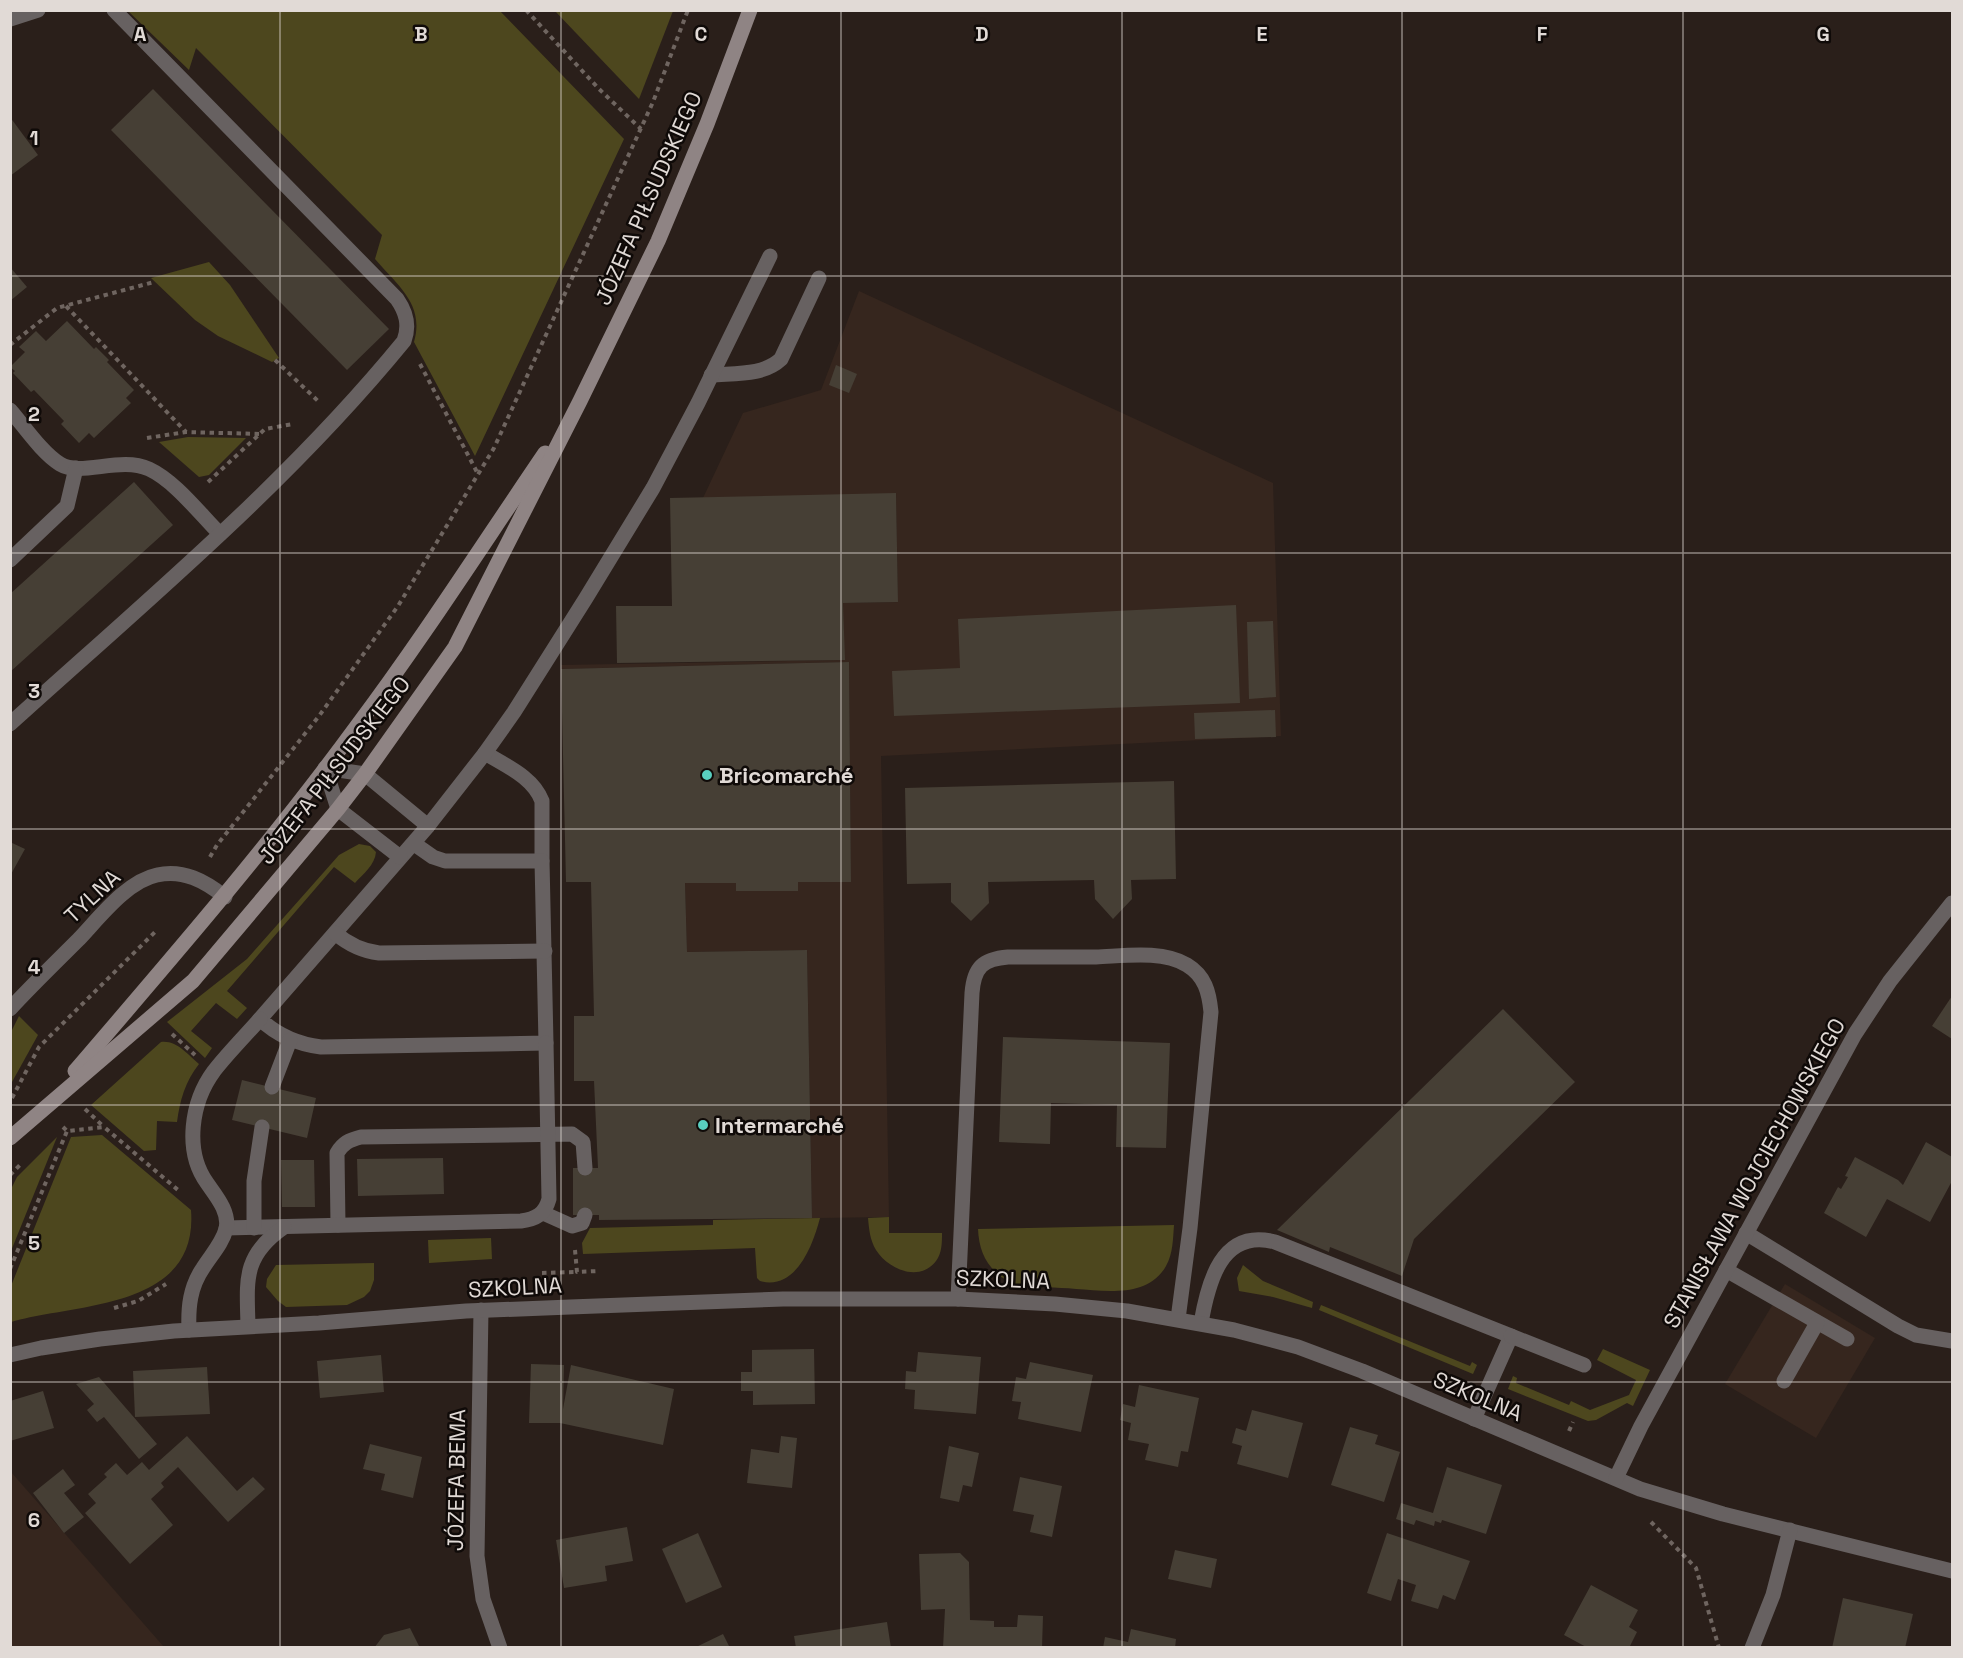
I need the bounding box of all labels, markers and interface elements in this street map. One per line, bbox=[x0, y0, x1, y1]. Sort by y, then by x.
text: A bbox=[134, 21, 147, 47]
text: B bbox=[414, 21, 428, 47]
text: C bbox=[695, 21, 708, 47]
text: D bbox=[975, 21, 989, 47]
text: E bbox=[1256, 21, 1268, 47]
text: F bbox=[1537, 21, 1548, 47]
text: G bbox=[1816, 21, 1830, 47]
street label: JÓZEFA PIŁSUDSKIEGO bbox=[588, 87, 708, 309]
text: 1 bbox=[29, 125, 39, 151]
text: 2 bbox=[28, 401, 40, 427]
street label: JÓZEFA PIŁSUDSKIEGO bbox=[252, 670, 416, 870]
text: 3 bbox=[28, 678, 40, 704]
place label: Bricomarché bbox=[719, 761, 854, 789]
marker: Bricomarché bbox=[700, 768, 714, 782]
street label: TYLNA bbox=[58, 863, 126, 929]
text: 4 bbox=[28, 954, 41, 980]
street label: STANISŁAWA WOJCIECHOWSKIEGO bbox=[1657, 1013, 1851, 1333]
place label: Intermarché bbox=[715, 1111, 844, 1139]
marker: Intermarché bbox=[696, 1118, 710, 1132]
text: 5 bbox=[28, 1230, 40, 1256]
street label: SZKOLNA bbox=[956, 1263, 1051, 1295]
street label: SZKOLNA bbox=[467, 1271, 563, 1303]
street label: SZKOLNA bbox=[1429, 1365, 1527, 1427]
street label: JÓZEFA BEMA bbox=[441, 1409, 471, 1551]
text: 6 bbox=[28, 1507, 40, 1533]

